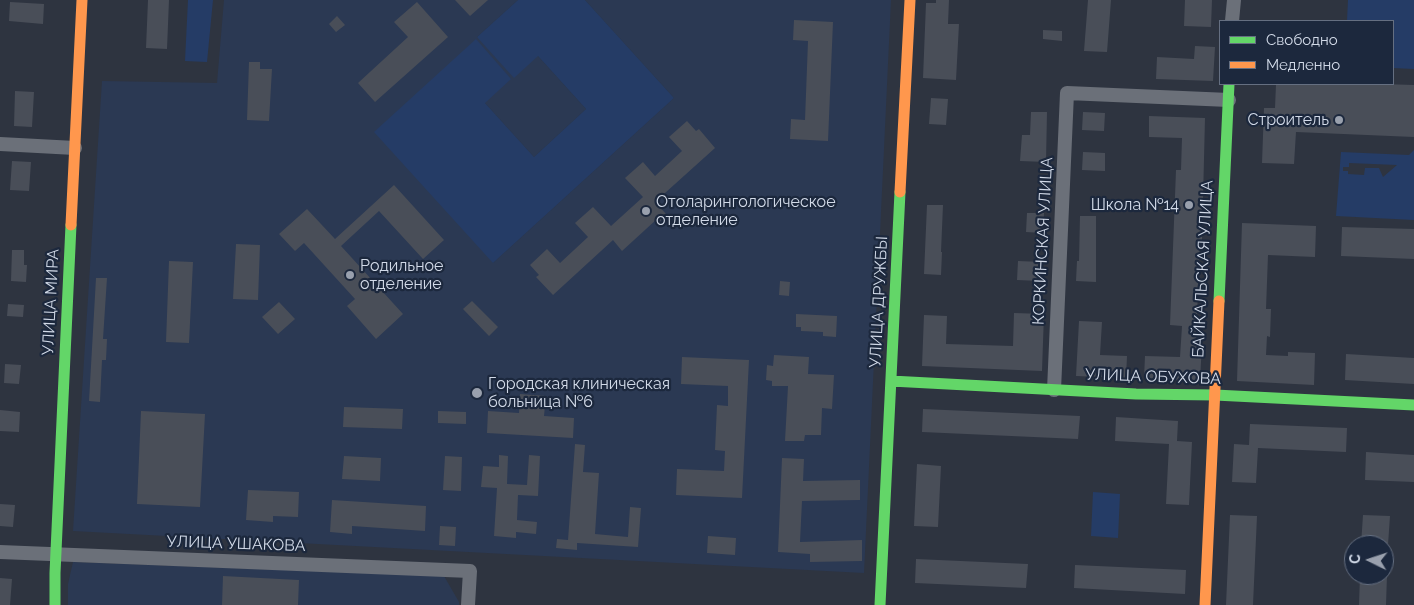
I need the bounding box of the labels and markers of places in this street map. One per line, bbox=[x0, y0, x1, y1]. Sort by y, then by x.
place label: Строитель bbox=[1248, 110, 1329, 130]
marker: Строитель bbox=[1333, 114, 1345, 126]
place label: Отоларингологическое отделение bbox=[656, 192, 836, 230]
place label: Школа №14 bbox=[1091, 195, 1179, 215]
marker: Школа №14 bbox=[1183, 199, 1195, 211]
marker: Отоларингологическое отделение bbox=[640, 205, 652, 217]
place label: Родильное отделение bbox=[360, 256, 443, 294]
marker: Родильное отделение bbox=[344, 269, 356, 281]
place label: Городская клиническая больница №6 bbox=[488, 374, 670, 412]
marker: Городская клиническая больница №6 bbox=[470, 386, 484, 400]

